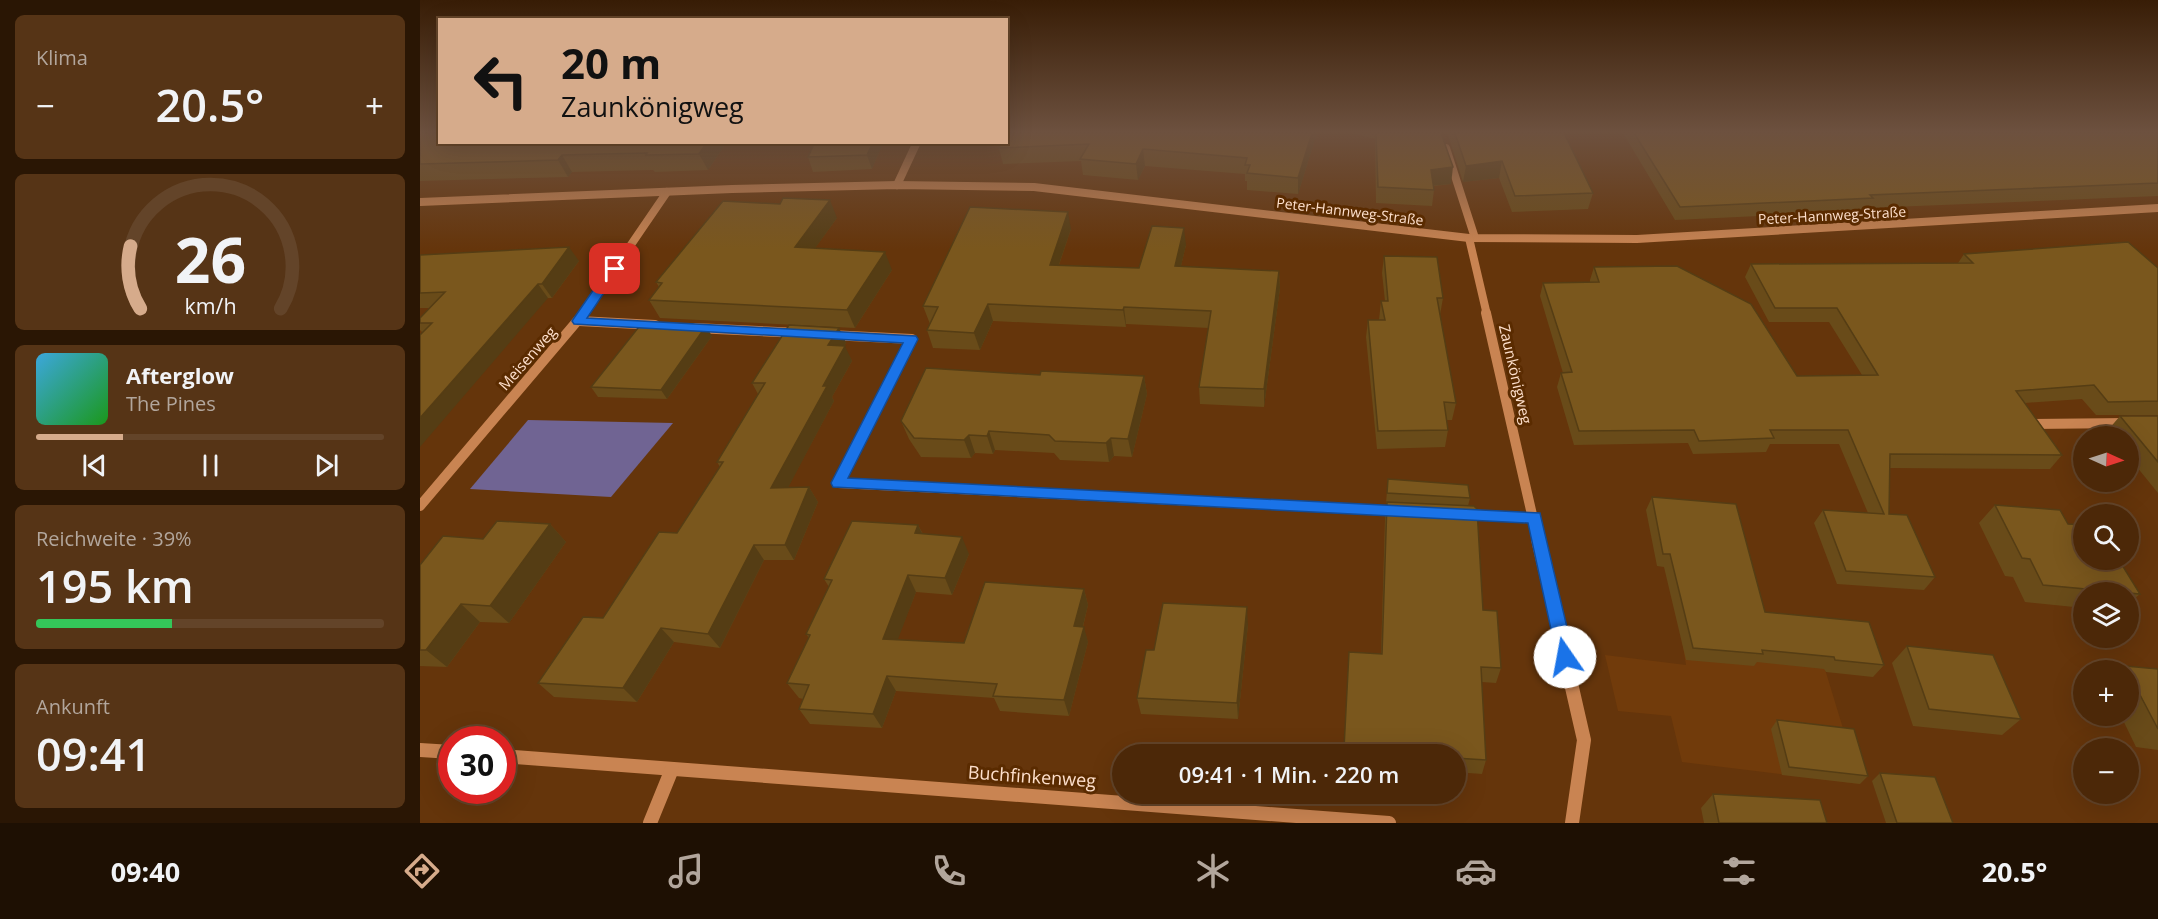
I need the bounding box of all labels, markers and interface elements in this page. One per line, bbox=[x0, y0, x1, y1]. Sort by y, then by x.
text: 20 m bbox=[561, 34, 661, 91]
icon: left bbox=[462, 42, 540, 120]
text: Klima bbox=[36, 44, 88, 71]
text: 20.5° bbox=[156, 74, 264, 135]
text: − bbox=[36, 83, 55, 128]
text: + bbox=[365, 83, 384, 128]
text: Zaunkönigweg bbox=[561, 88, 744, 125]
street label: Peter-Hannweg-Straße bbox=[1275, 193, 1425, 229]
street label: Peter-Hannweg-Straße bbox=[1758, 202, 1907, 228]
text: 26 bbox=[174, 216, 246, 301]
pin bbox=[589, 243, 640, 294]
icon: arrive bbox=[598, 252, 631, 285]
text: km/h bbox=[184, 292, 236, 321]
street label: Meisenweg bbox=[494, 322, 560, 394]
street label: Zaunkönigweg bbox=[1495, 322, 1537, 426]
text: Afterglow bbox=[126, 360, 234, 390]
text: The Pines bbox=[126, 390, 216, 417]
north arrow bbox=[2073, 426, 2139, 492]
map controls bbox=[2073, 426, 2139, 804]
icon: previous bbox=[78, 449, 111, 482]
icon: pause bbox=[194, 449, 227, 482]
icon: next bbox=[310, 449, 343, 482]
button: search bbox=[2073, 504, 2139, 570]
text: Reichweite · 39% bbox=[36, 525, 192, 552]
text: 195 km bbox=[36, 555, 194, 616]
button: layers bbox=[2073, 582, 2139, 648]
position arrow bbox=[1533, 625, 1597, 689]
button: + bbox=[2073, 660, 2139, 726]
text: Ankunft bbox=[36, 693, 110, 720]
text: 09:41 bbox=[36, 723, 151, 784]
speed limit sign: 30 bbox=[438, 726, 516, 804]
button: − bbox=[2073, 738, 2139, 804]
text: 09:41 · 1 Min. · 220 m bbox=[1179, 759, 1399, 789]
street label: Buchfinkenweg bbox=[967, 760, 1097, 792]
icon: directions bbox=[401, 850, 443, 892]
icon: music bbox=[665, 850, 707, 892]
icon: phone bbox=[928, 850, 970, 892]
icon: climate bbox=[1192, 850, 1234, 892]
icon: car bbox=[1455, 850, 1497, 892]
icon: filters bbox=[1718, 850, 1760, 892]
text: 09:40 bbox=[111, 853, 180, 890]
text: 20.5° bbox=[1982, 853, 2047, 890]

